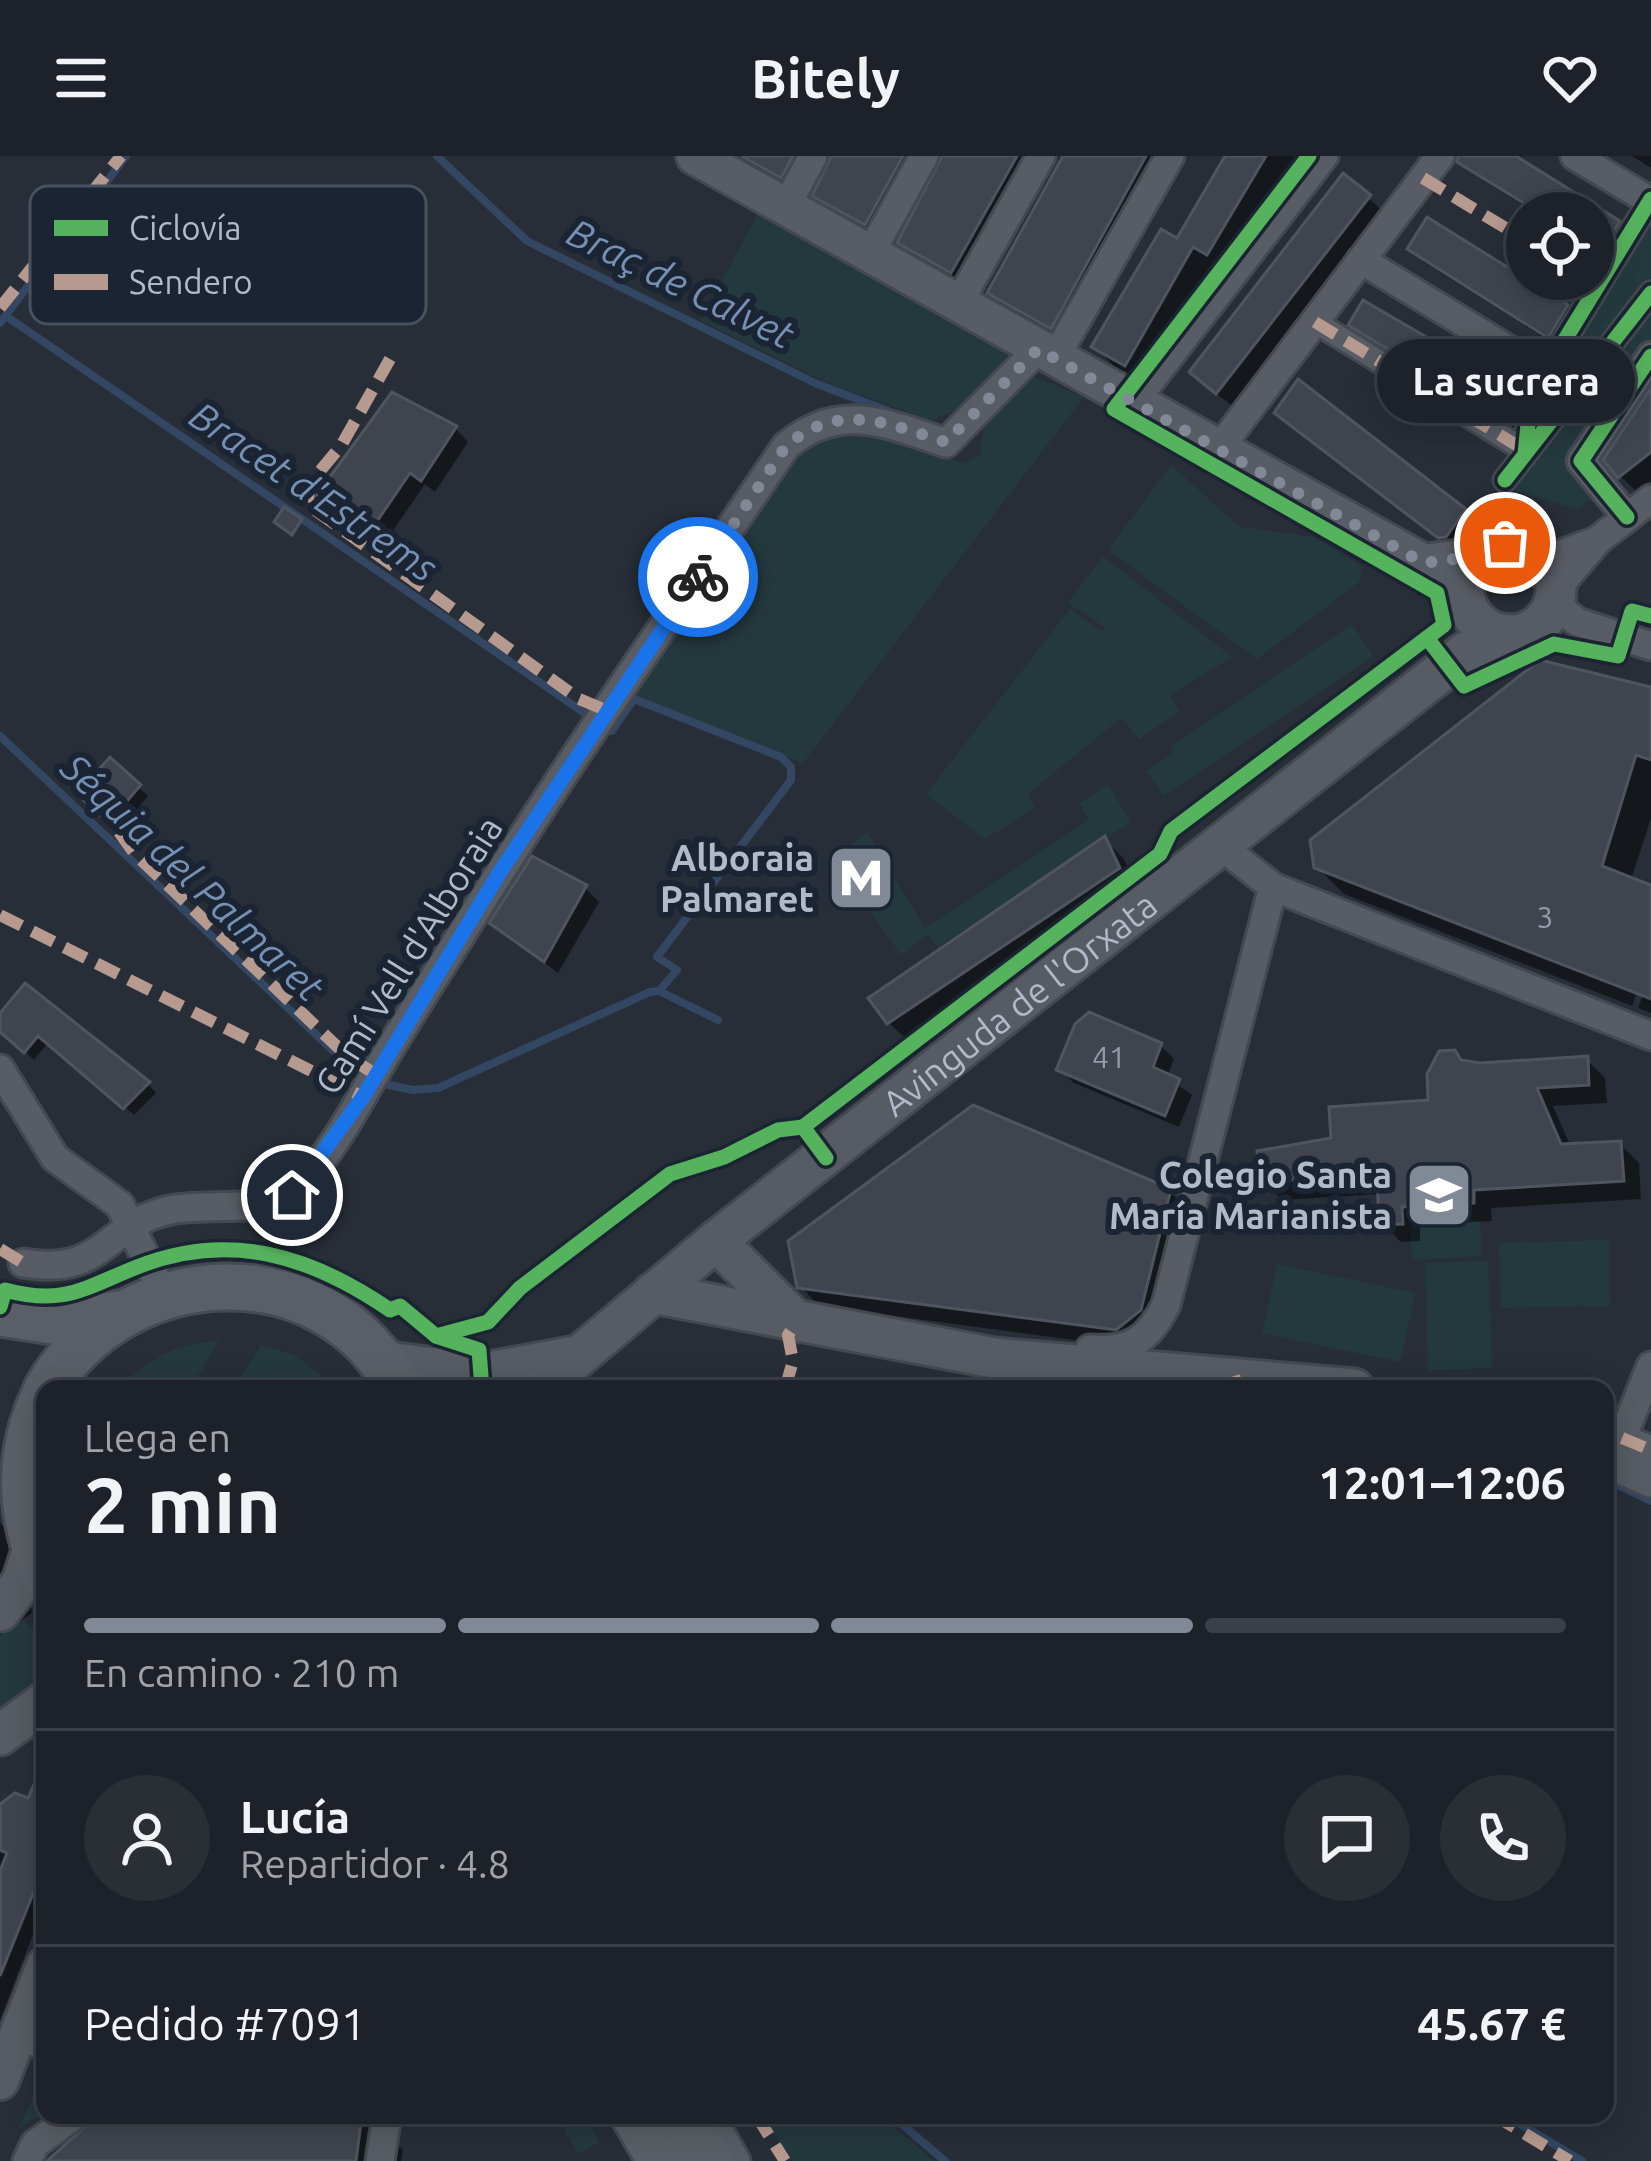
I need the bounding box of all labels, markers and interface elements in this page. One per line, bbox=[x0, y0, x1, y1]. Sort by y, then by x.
icon: menu bbox=[48, 45, 114, 111]
icon: heart bbox=[1537, 45, 1603, 111]
text: Bitely bbox=[751, 48, 900, 108]
legend bbox=[30, 186, 426, 324]
map controls bbox=[1506, 192, 1614, 300]
button: locate bbox=[1506, 192, 1614, 300]
text: Ciclovía bbox=[129, 209, 242, 246]
water label: Braç de Calvet bbox=[561, 210, 802, 357]
text: Sendero bbox=[129, 263, 253, 300]
callout: La sucrera bbox=[1376, 339, 1634, 423]
text: La sucrera bbox=[1412, 359, 1600, 402]
water label: Bracet d'Estrems bbox=[183, 393, 445, 589]
pin bbox=[1454, 492, 1556, 594]
icon: bag bbox=[1472, 510, 1538, 576]
courier bbox=[638, 517, 758, 637]
icon: bike bbox=[665, 544, 731, 610]
water label: Séquia del Palmaret bbox=[53, 744, 333, 1010]
street label: Camí Vell d'Alboraia bbox=[306, 809, 510, 1101]
place label: Alboraia Palmaret bbox=[660, 837, 814, 919]
metro station icon: Alboraia Palmaret bbox=[826, 843, 896, 913]
street label: Avinguda de l'Orxata bbox=[874, 883, 1164, 1123]
house number: 3 bbox=[1537, 900, 1553, 934]
house number: 41 bbox=[1092, 1040, 1126, 1074]
pin bbox=[241, 1144, 343, 1246]
place label: Colegio Santa María Marianista bbox=[1109, 1154, 1392, 1236]
school or university icon: Colegio Santa María Marianista bbox=[1404, 1160, 1474, 1230]
icon: home bbox=[259, 1162, 325, 1228]
text: Llega en bbox=[84, 1416, 231, 1459]
text: 12:01–12:06 bbox=[1318, 1457, 1566, 1508]
text: 2 min bbox=[84, 1460, 281, 1548]
text: En camino · 210 m bbox=[84, 1651, 399, 1694]
button: person bbox=[84, 1775, 210, 1901]
button: chat bbox=[1284, 1775, 1410, 1901]
button: phone bbox=[1440, 1775, 1566, 1901]
text: Lucía bbox=[240, 1791, 350, 1842]
text: Repartidor · 4.8 bbox=[240, 1842, 510, 1885]
text: Pedido #7091 bbox=[84, 1998, 366, 2049]
text: 45.67 € bbox=[1417, 1998, 1566, 2049]

